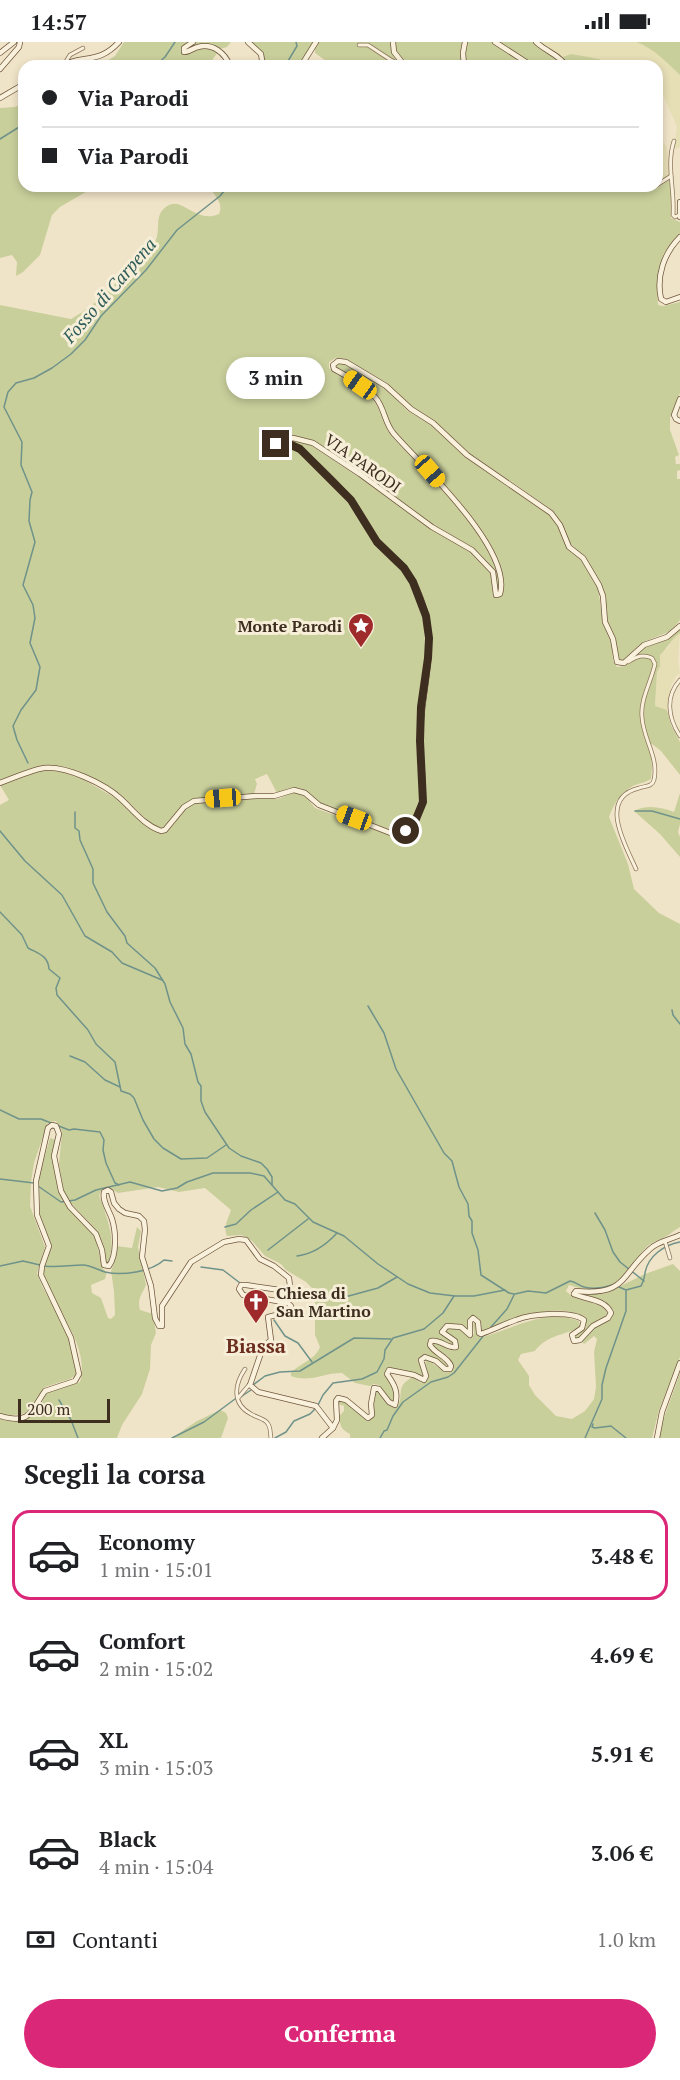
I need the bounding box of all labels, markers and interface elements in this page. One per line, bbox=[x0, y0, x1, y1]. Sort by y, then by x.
text: 14:57 bbox=[30, 7, 87, 36]
text: Via Parodi bbox=[78, 83, 189, 112]
text: Via Parodi bbox=[78, 141, 189, 170]
water label: Fosso di Carpena bbox=[56, 232, 161, 348]
callout: 3 min bbox=[226, 357, 326, 399]
text: 3 min bbox=[248, 364, 303, 391]
car bbox=[340, 367, 380, 403]
street label: VIA PARODI bbox=[320, 428, 406, 498]
route end bbox=[262, 430, 289, 457]
car bbox=[411, 452, 449, 490]
place icon: Monte Parodi bbox=[346, 611, 376, 649]
place label: Monte Parodi bbox=[238, 615, 342, 637]
car bbox=[204, 788, 242, 808]
car bbox=[334, 803, 374, 833]
route start bbox=[392, 817, 419, 844]
place label: Chiesa di San Martino bbox=[276, 1282, 371, 1322]
church icon: Chiesa di San Martino bbox=[241, 1287, 271, 1325]
district label: Biassa bbox=[226, 1332, 286, 1359]
scale bar bbox=[18, 1396, 110, 1424]
text: 200 m bbox=[27, 1398, 70, 1420]
text: Scegli la corsa bbox=[24, 1456, 206, 1492]
text: Economy bbox=[99, 1527, 195, 1556]
icon: car bbox=[27, 1528, 81, 1582]
text: 3.48 € bbox=[591, 1541, 653, 1570]
text: 1 min · 15:01 bbox=[99, 1556, 213, 1583]
text: Comfort bbox=[99, 1626, 185, 1655]
icon: car bbox=[27, 1627, 81, 1681]
text: 4.69 € bbox=[591, 1640, 653, 1669]
text: 2 min · 15:02 bbox=[99, 1655, 213, 1682]
text: XL bbox=[99, 1725, 128, 1754]
icon: car bbox=[27, 1726, 81, 1780]
text: 5.91 € bbox=[591, 1739, 653, 1768]
text: 3 min · 15:03 bbox=[99, 1754, 213, 1781]
text: Black bbox=[99, 1824, 156, 1853]
icon: car bbox=[27, 1825, 81, 1879]
text: 3.06 € bbox=[591, 1838, 653, 1867]
text: 4 min · 15:04 bbox=[99, 1853, 213, 1880]
icon: cash bbox=[24, 1923, 57, 1956]
text: Contanti bbox=[72, 1925, 158, 1954]
text: 1.0 km bbox=[597, 1926, 656, 1953]
button: Conferma bbox=[24, 1999, 656, 2068]

